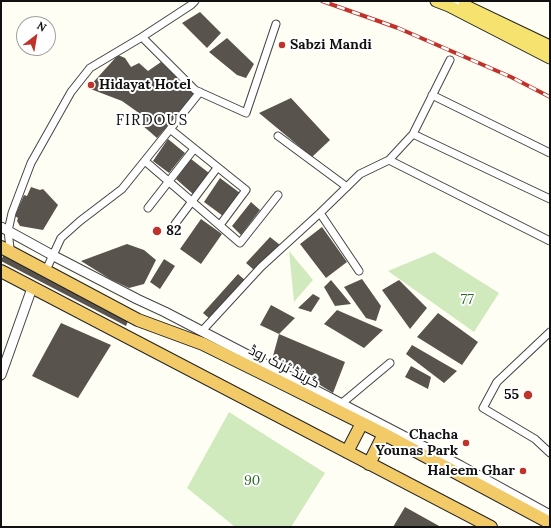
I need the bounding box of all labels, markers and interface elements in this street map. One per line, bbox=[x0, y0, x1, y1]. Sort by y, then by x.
north arrow bbox=[16, 16, 56, 56]
text: N bbox=[34, 18, 49, 35]
place label: Sabzi Mandi bbox=[290, 37, 372, 53]
marker: Sabzi Mandi bbox=[277, 40, 287, 50]
place label: Hidayat Hotel bbox=[99, 77, 191, 93]
marker: Hidayat Hotel bbox=[86, 80, 96, 90]
district label: FIRDOUS bbox=[116, 112, 188, 130]
place label: 82 bbox=[166, 223, 181, 239]
marker: 82 bbox=[151, 225, 163, 237]
park label: 77 bbox=[461, 292, 473, 308]
street label: گرینڈ ٹرنک روڈ bbox=[246, 342, 322, 392]
place label: 55 bbox=[504, 387, 519, 403]
marker: 55 bbox=[522, 389, 534, 401]
place label: Chacha Younas Park bbox=[375, 427, 458, 460]
marker: Chacha Younas Park bbox=[461, 438, 471, 448]
place label: Haleem Ghar bbox=[427, 463, 515, 479]
marker: Haleem Ghar bbox=[518, 466, 528, 476]
park label: 90 bbox=[244, 473, 260, 489]

